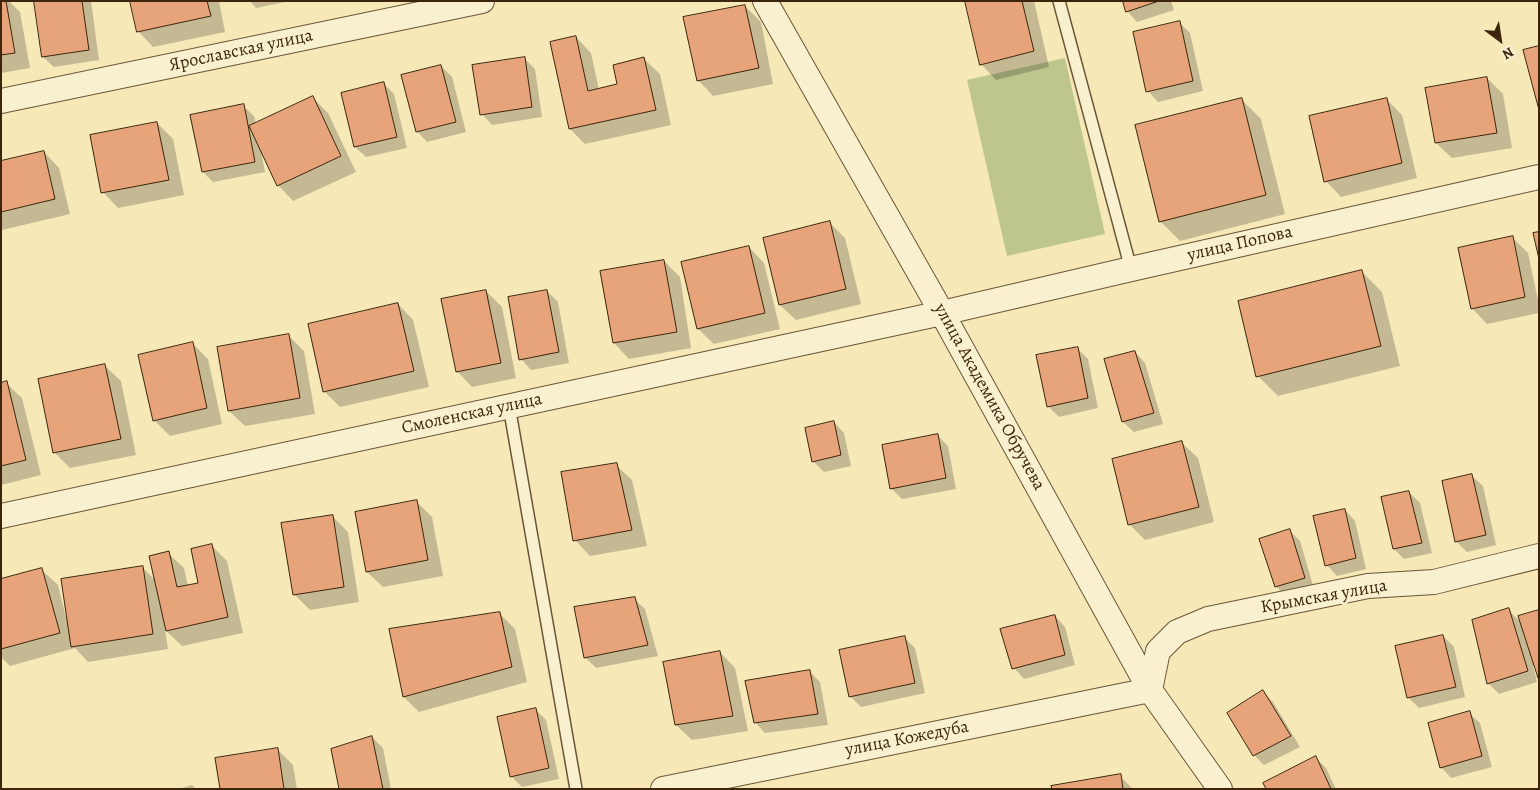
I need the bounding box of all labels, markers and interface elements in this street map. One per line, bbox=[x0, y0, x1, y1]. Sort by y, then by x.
north arrow bbox=[1475, 15, 1525, 65]
street label: Ярославская улица bbox=[167, 25, 315, 77]
text: N bbox=[1499, 43, 1517, 64]
street label: улица Попова bbox=[1185, 221, 1295, 267]
street label: улица Академика Обручева bbox=[929, 300, 1049, 494]
street label: Смоленская улица bbox=[400, 389, 544, 439]
street label: Крымская улица bbox=[1259, 575, 1389, 619]
street label: улица Кожедуба bbox=[843, 716, 971, 762]

